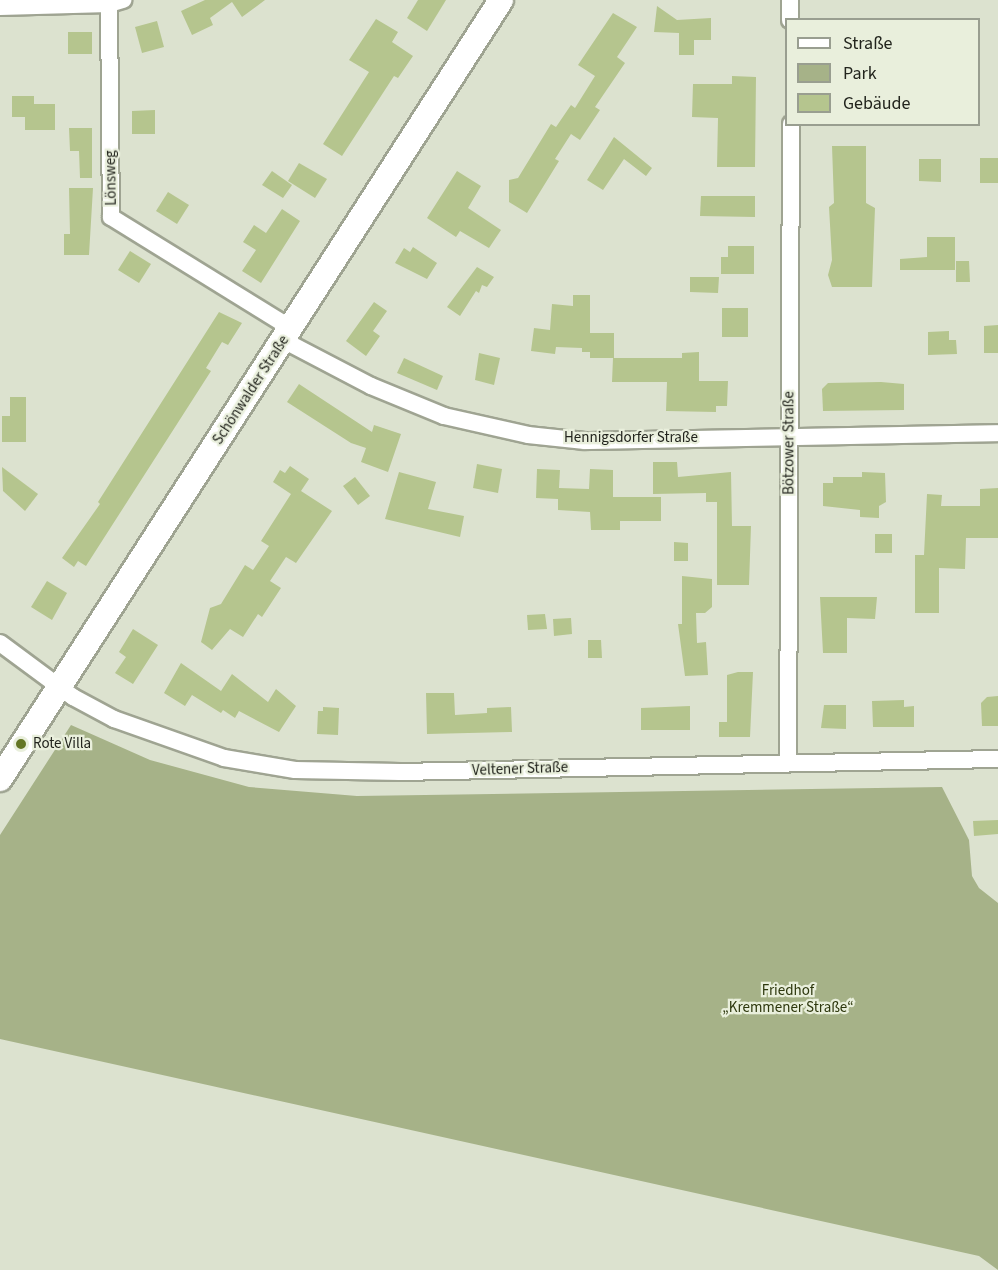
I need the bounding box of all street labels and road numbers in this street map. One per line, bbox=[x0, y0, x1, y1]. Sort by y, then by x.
street label: Lönsweg bbox=[102, 150, 120, 206]
street label: Schönwalder Straße bbox=[209, 332, 293, 448]
street label: Bötzower Straße bbox=[780, 391, 798, 495]
street label: Hennigsdorfer Straße bbox=[564, 429, 698, 447]
street label: Veltener Straße bbox=[472, 758, 568, 780]

